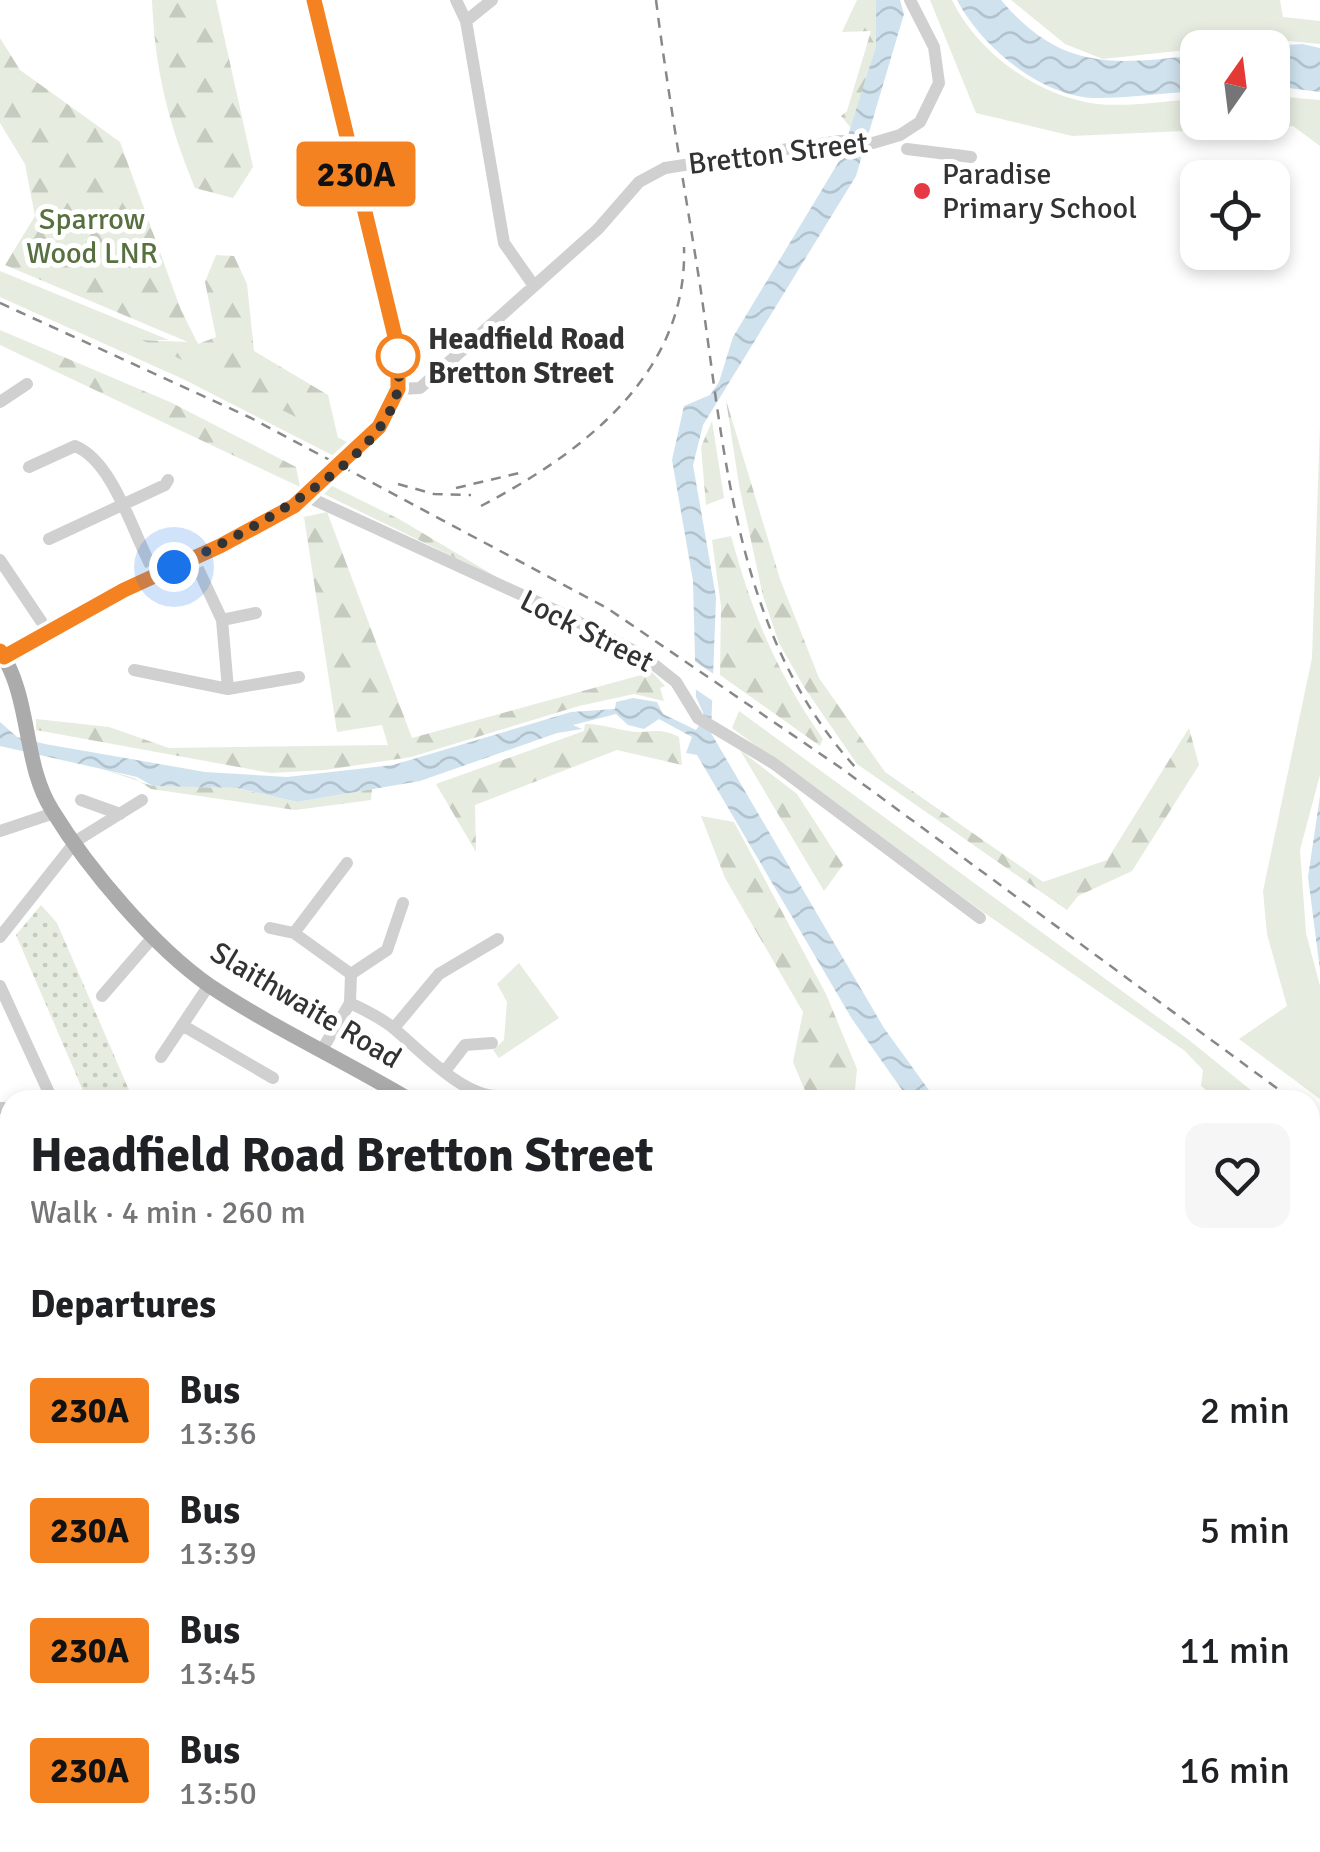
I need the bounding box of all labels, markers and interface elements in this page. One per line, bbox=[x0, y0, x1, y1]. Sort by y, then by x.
north arrow bbox=[1180, 30, 1290, 140]
map controls bbox=[1180, 30, 1290, 270]
street label: Bretton Street bbox=[686, 124, 870, 183]
line badge: 230A bbox=[286, 142, 426, 206]
text: 230A bbox=[316, 153, 396, 196]
place label: Paradise Primary School bbox=[942, 156, 1137, 227]
button: locate bbox=[1180, 160, 1290, 270]
marker: Paradise Primary School bbox=[911, 180, 933, 202]
park label: Sparrow Wood LNR bbox=[26, 201, 158, 272]
place label: Headfield Road Bretton Street bbox=[428, 321, 625, 392]
marker: Headfield Road Bretton Street bbox=[377, 335, 419, 377]
your location bbox=[149, 542, 199, 592]
street label: Lock Street bbox=[514, 582, 660, 681]
street label: Slaithwaite Road bbox=[204, 934, 408, 1077]
button: heart bbox=[1185, 1123, 1290, 1228]
text: Headfield Road Bretton Street bbox=[30, 1126, 653, 1185]
text: Walk · 4 min · 260 m bbox=[30, 1193, 306, 1232]
text: Departures bbox=[30, 1281, 216, 1328]
text: Bus bbox=[179, 1367, 240, 1414]
text: 2 min bbox=[1200, 1387, 1290, 1434]
text: 230A bbox=[50, 1389, 129, 1432]
text: 13:36 bbox=[179, 1414, 257, 1453]
text: Bus bbox=[179, 1487, 240, 1534]
text: 5 min bbox=[1200, 1507, 1290, 1554]
text: 230A bbox=[50, 1509, 129, 1552]
text: 13:39 bbox=[179, 1534, 257, 1573]
text: Bus bbox=[179, 1607, 240, 1654]
text: 11 min bbox=[1179, 1627, 1290, 1674]
text: 230A bbox=[50, 1629, 129, 1672]
text: 13:45 bbox=[179, 1654, 257, 1693]
text: Bus bbox=[179, 1727, 240, 1774]
text: 16 min bbox=[1179, 1747, 1290, 1794]
text: 230A bbox=[50, 1749, 129, 1792]
text: 13:50 bbox=[179, 1774, 257, 1813]

